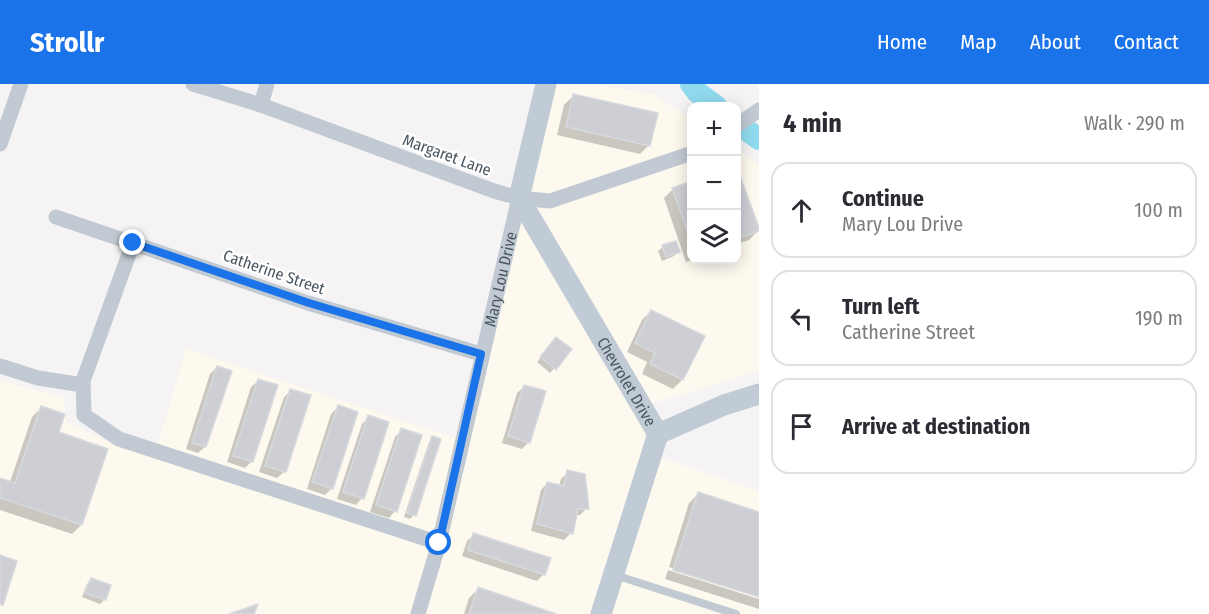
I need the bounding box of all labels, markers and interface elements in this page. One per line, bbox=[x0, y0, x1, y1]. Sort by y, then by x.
text: Strollr bbox=[30, 26, 104, 59]
text: Home bbox=[877, 29, 927, 55]
text: Map bbox=[960, 29, 997, 55]
text: About bbox=[1030, 29, 1081, 55]
text: Contact bbox=[1114, 29, 1179, 55]
map controls bbox=[687, 102, 741, 264]
button: + bbox=[687, 102, 741, 156]
text: 4 min bbox=[783, 108, 842, 139]
text: Walk · 290 m bbox=[1084, 111, 1185, 135]
street label: Margaret Lane bbox=[400, 130, 494, 180]
button: − bbox=[687, 156, 741, 210]
text: Continue bbox=[842, 185, 924, 212]
icon: ahead bbox=[785, 194, 818, 227]
text: 100 m bbox=[1134, 198, 1183, 222]
button: layers bbox=[687, 210, 741, 264]
text: Mary Lou Drive bbox=[842, 212, 963, 236]
route end bbox=[119, 229, 145, 255]
street label: Mary Lou Drive bbox=[480, 230, 520, 328]
street label: Catherine Street bbox=[221, 246, 328, 299]
text: Turn left bbox=[842, 293, 920, 320]
icon: left bbox=[785, 302, 818, 335]
text: 190 m bbox=[1135, 306, 1183, 330]
text: Catherine Street bbox=[842, 320, 975, 344]
street label: Chevrolet Drive bbox=[593, 334, 661, 429]
icon: arrive bbox=[785, 410, 818, 443]
text: Arrive at destination bbox=[842, 413, 1030, 440]
route start bbox=[425, 529, 451, 555]

